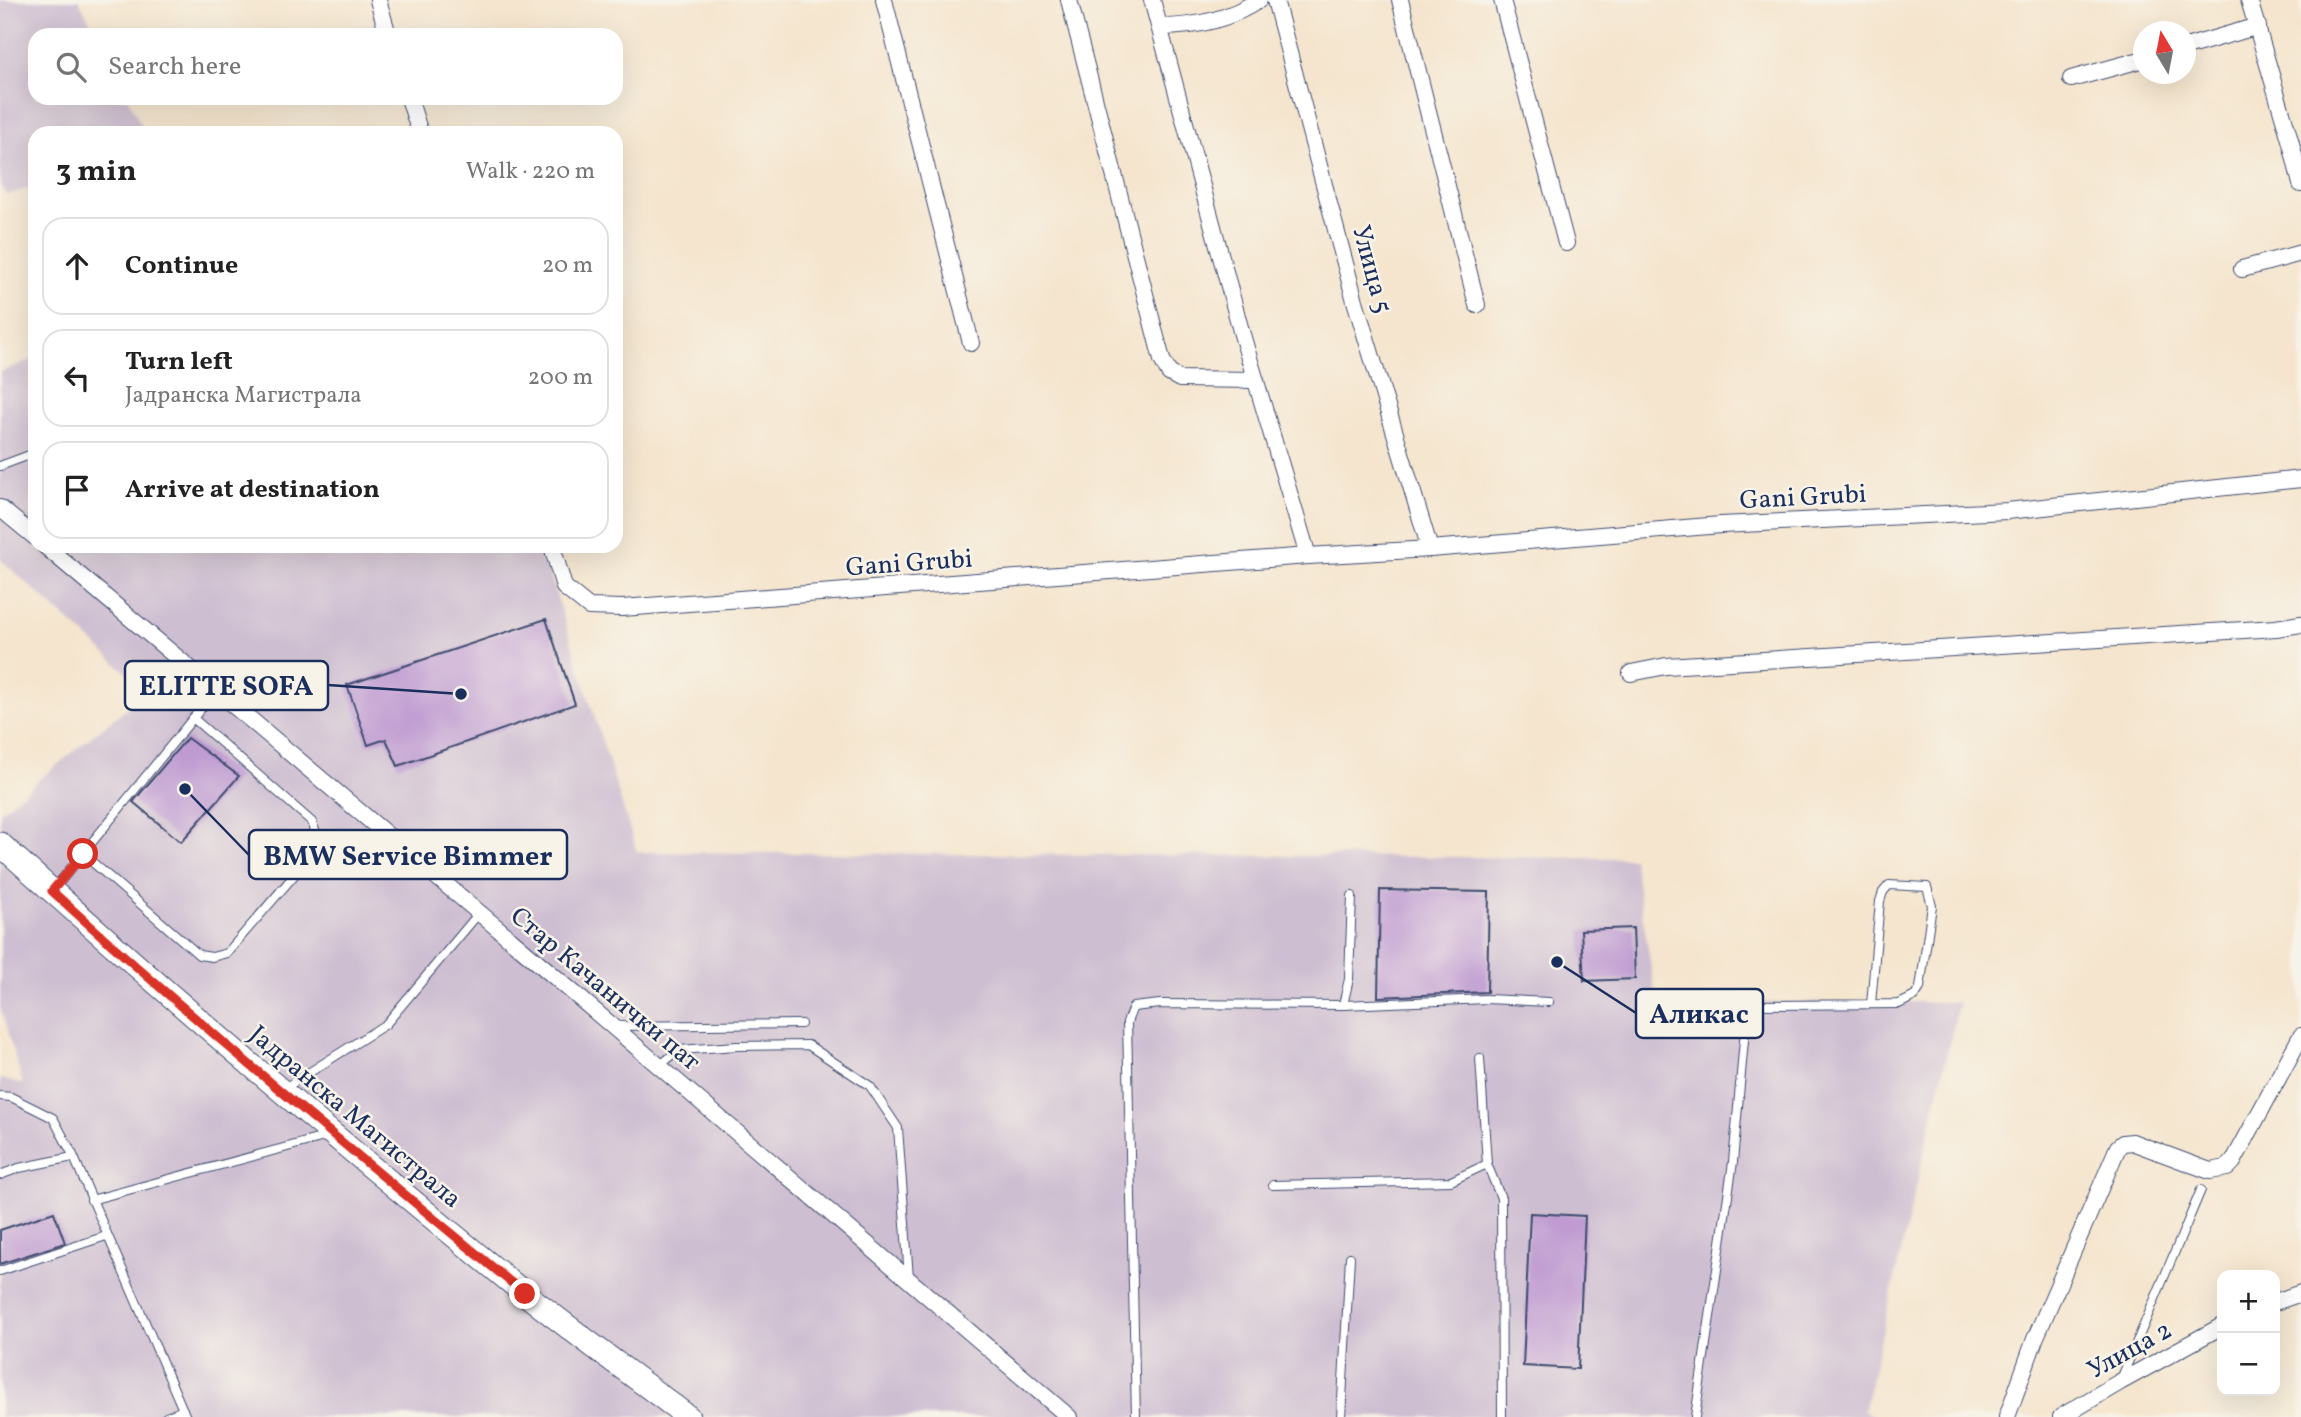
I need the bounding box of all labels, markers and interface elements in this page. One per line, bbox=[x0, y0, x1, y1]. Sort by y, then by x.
north arrow bbox=[2133, 21, 2196, 84]
search box bbox=[28, 28, 623, 105]
icon: search bbox=[52, 48, 90, 86]
text: Search here bbox=[108, 49, 241, 85]
text: 3 min bbox=[56, 151, 137, 193]
text: Walk · 220 m bbox=[466, 156, 595, 188]
street label: Улица 5 bbox=[1342, 221, 1400, 318]
icon: ahead bbox=[58, 247, 96, 285]
text: Continue bbox=[125, 248, 238, 284]
text: 20 m bbox=[542, 250, 593, 282]
text: Turn left bbox=[125, 344, 233, 380]
icon: left bbox=[58, 359, 96, 397]
text: 200 m bbox=[528, 362, 593, 394]
text: Јадранска Магистрала bbox=[125, 380, 362, 412]
icon: arrive bbox=[58, 471, 96, 509]
text: Arrive at destination bbox=[125, 472, 380, 508]
street label: Gani Grubi bbox=[1739, 477, 1868, 519]
street label: Gani Grubi bbox=[844, 542, 974, 586]
callout: ELITTE SOFA bbox=[125, 661, 328, 710]
text: ELITTE SOFA bbox=[139, 668, 313, 707]
callout: BMW Service Bimmer bbox=[249, 830, 567, 879]
route start bbox=[67, 838, 98, 869]
text: BMW Service Bimmer bbox=[263, 838, 553, 877]
street label: Стар Качанички пат bbox=[502, 899, 708, 1080]
callout: Аликас bbox=[1636, 989, 1763, 1038]
text: Аликас bbox=[1649, 996, 1749, 1035]
street label: Јадранска Магистрала bbox=[241, 1018, 469, 1217]
map controls bbox=[2217, 1270, 2280, 1396]
button: + bbox=[2217, 1270, 2280, 1333]
route end bbox=[509, 1278, 540, 1309]
street label: Улица 2 bbox=[2081, 1313, 2179, 1389]
button: − bbox=[2217, 1333, 2280, 1396]

